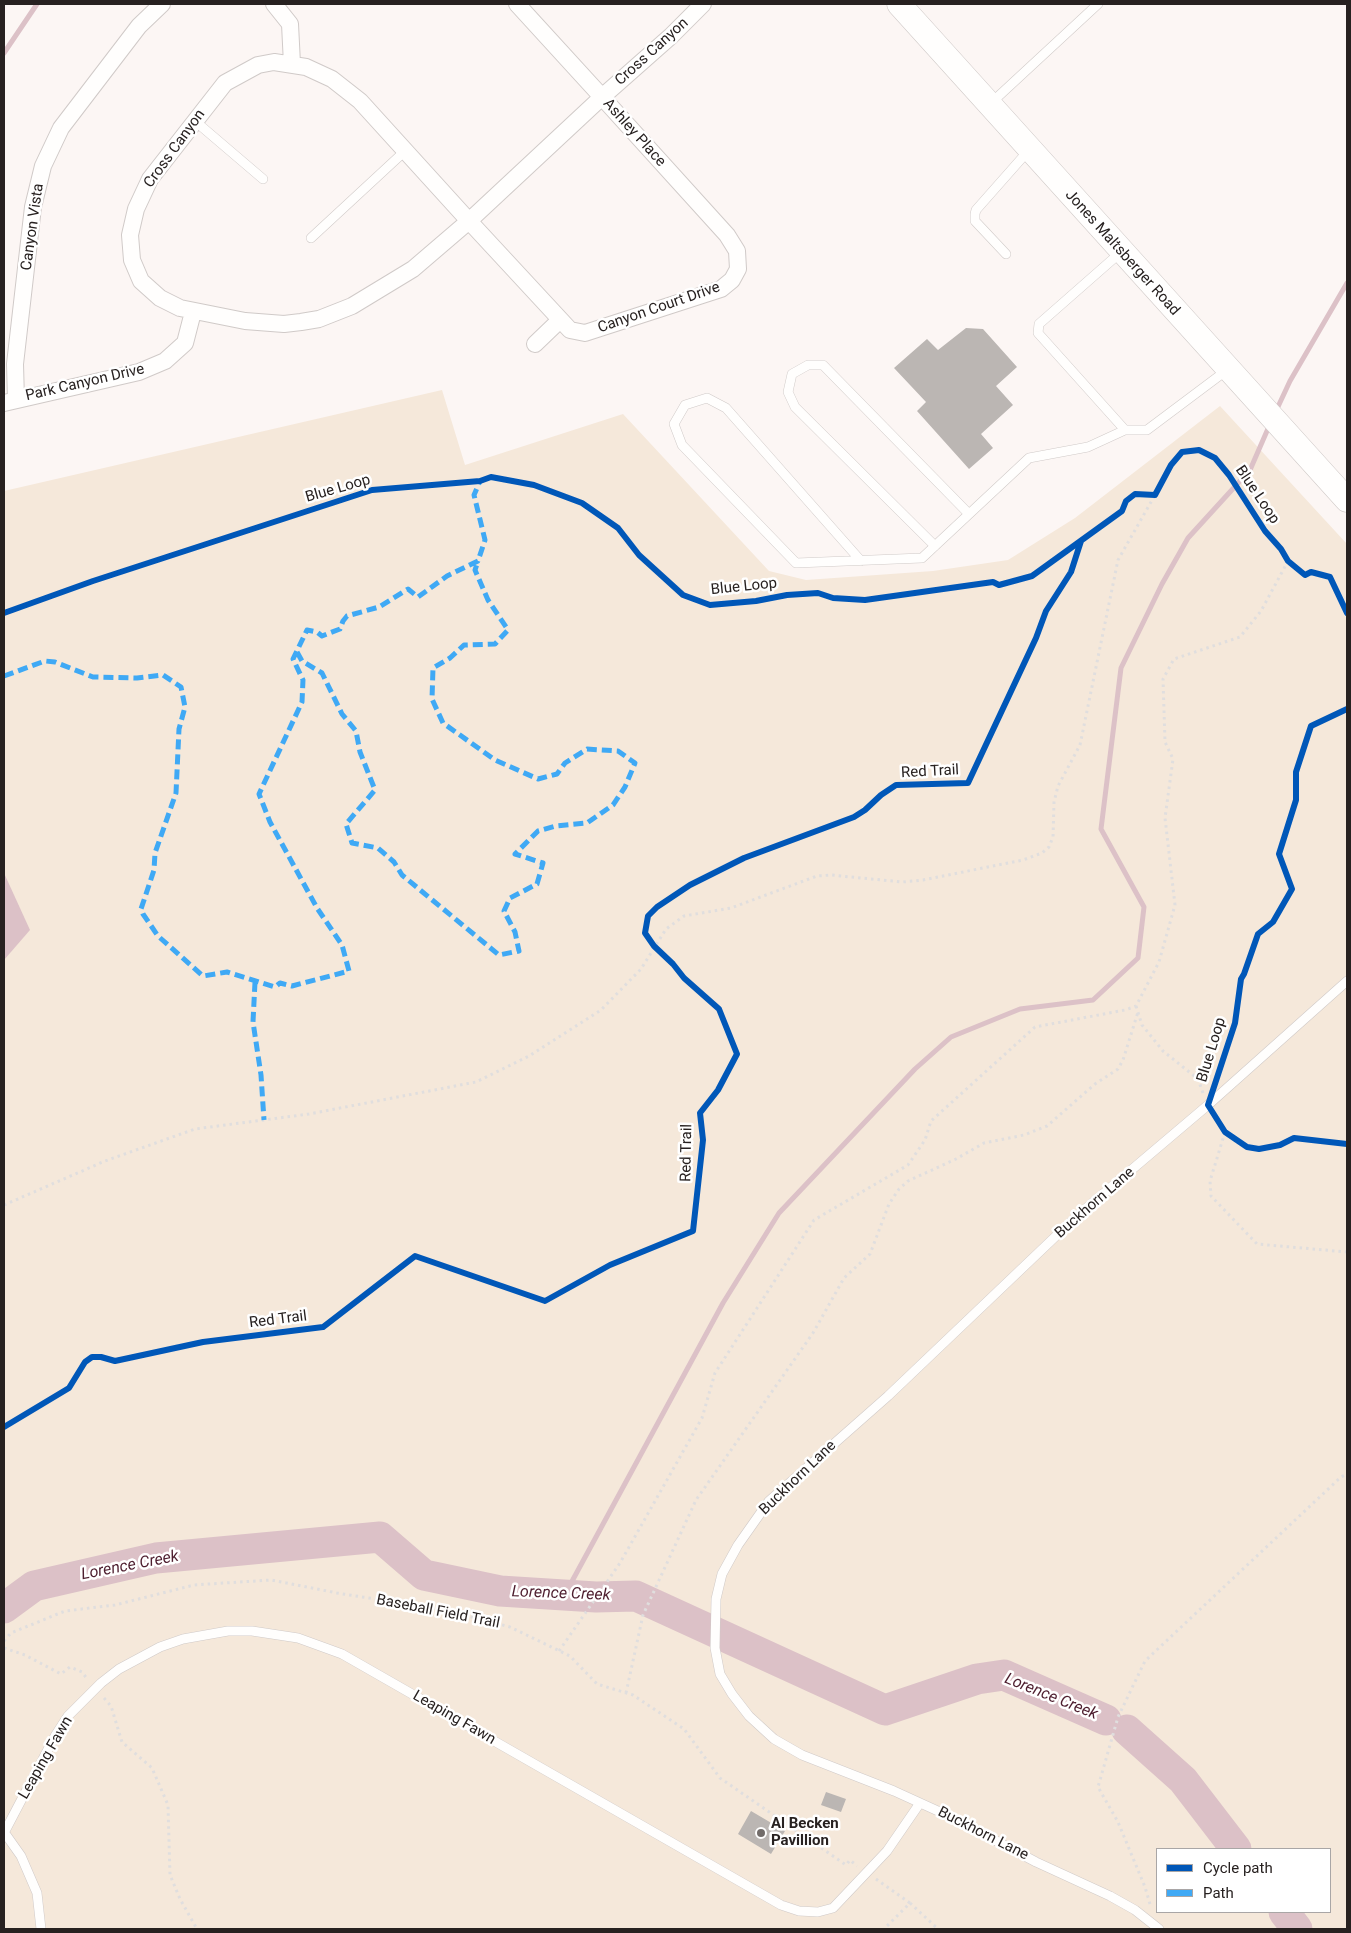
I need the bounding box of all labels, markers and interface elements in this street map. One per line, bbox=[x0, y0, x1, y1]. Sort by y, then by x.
street label: Cross Canyon bbox=[612, 14, 692, 90]
street label: Ashley Place bbox=[599, 95, 669, 171]
street label: Cross Canyon bbox=[141, 106, 209, 192]
street label: Canyon Vista bbox=[18, 182, 48, 272]
street label: Jones Maltsberger Road bbox=[1061, 186, 1183, 320]
street label: Canyon Court Drive bbox=[596, 279, 722, 337]
street label: Park Canyon Drive bbox=[24, 361, 146, 405]
street label: Blue Loop bbox=[1231, 462, 1283, 528]
street label: Blue Loop bbox=[304, 471, 372, 507]
street label: Blue Loop bbox=[710, 575, 778, 599]
street label: Red Trail bbox=[901, 761, 959, 783]
street label: Blue Loop bbox=[1194, 1016, 1230, 1084]
street label: Red Trail bbox=[677, 1124, 697, 1182]
street label: Buckhorn Lane bbox=[1052, 1164, 1138, 1242]
street label: Red Trail bbox=[248, 1308, 308, 1332]
street label: Buckhorn Lane bbox=[756, 1437, 840, 1519]
water label: Lorence Creek bbox=[80, 1547, 180, 1585]
water label: Lorence Creek bbox=[511, 1583, 611, 1605]
street label: Baseball Field Trail bbox=[375, 1591, 501, 1633]
water label: Lorence Creek bbox=[1002, 1670, 1100, 1724]
street label: Leaping Fawn bbox=[409, 1687, 499, 1749]
street label: Leaping Fawn bbox=[15, 1713, 77, 1803]
street label: Buckhorn Lane bbox=[935, 1803, 1031, 1865]
place label: Al Becken Pavillion bbox=[771, 1815, 839, 1850]
marker: Al Becken Pavillion bbox=[755, 1827, 767, 1839]
legend bbox=[1156, 1848, 1331, 1913]
text: Cycle path bbox=[1203, 1859, 1273, 1877]
text: Path bbox=[1203, 1884, 1234, 1902]

